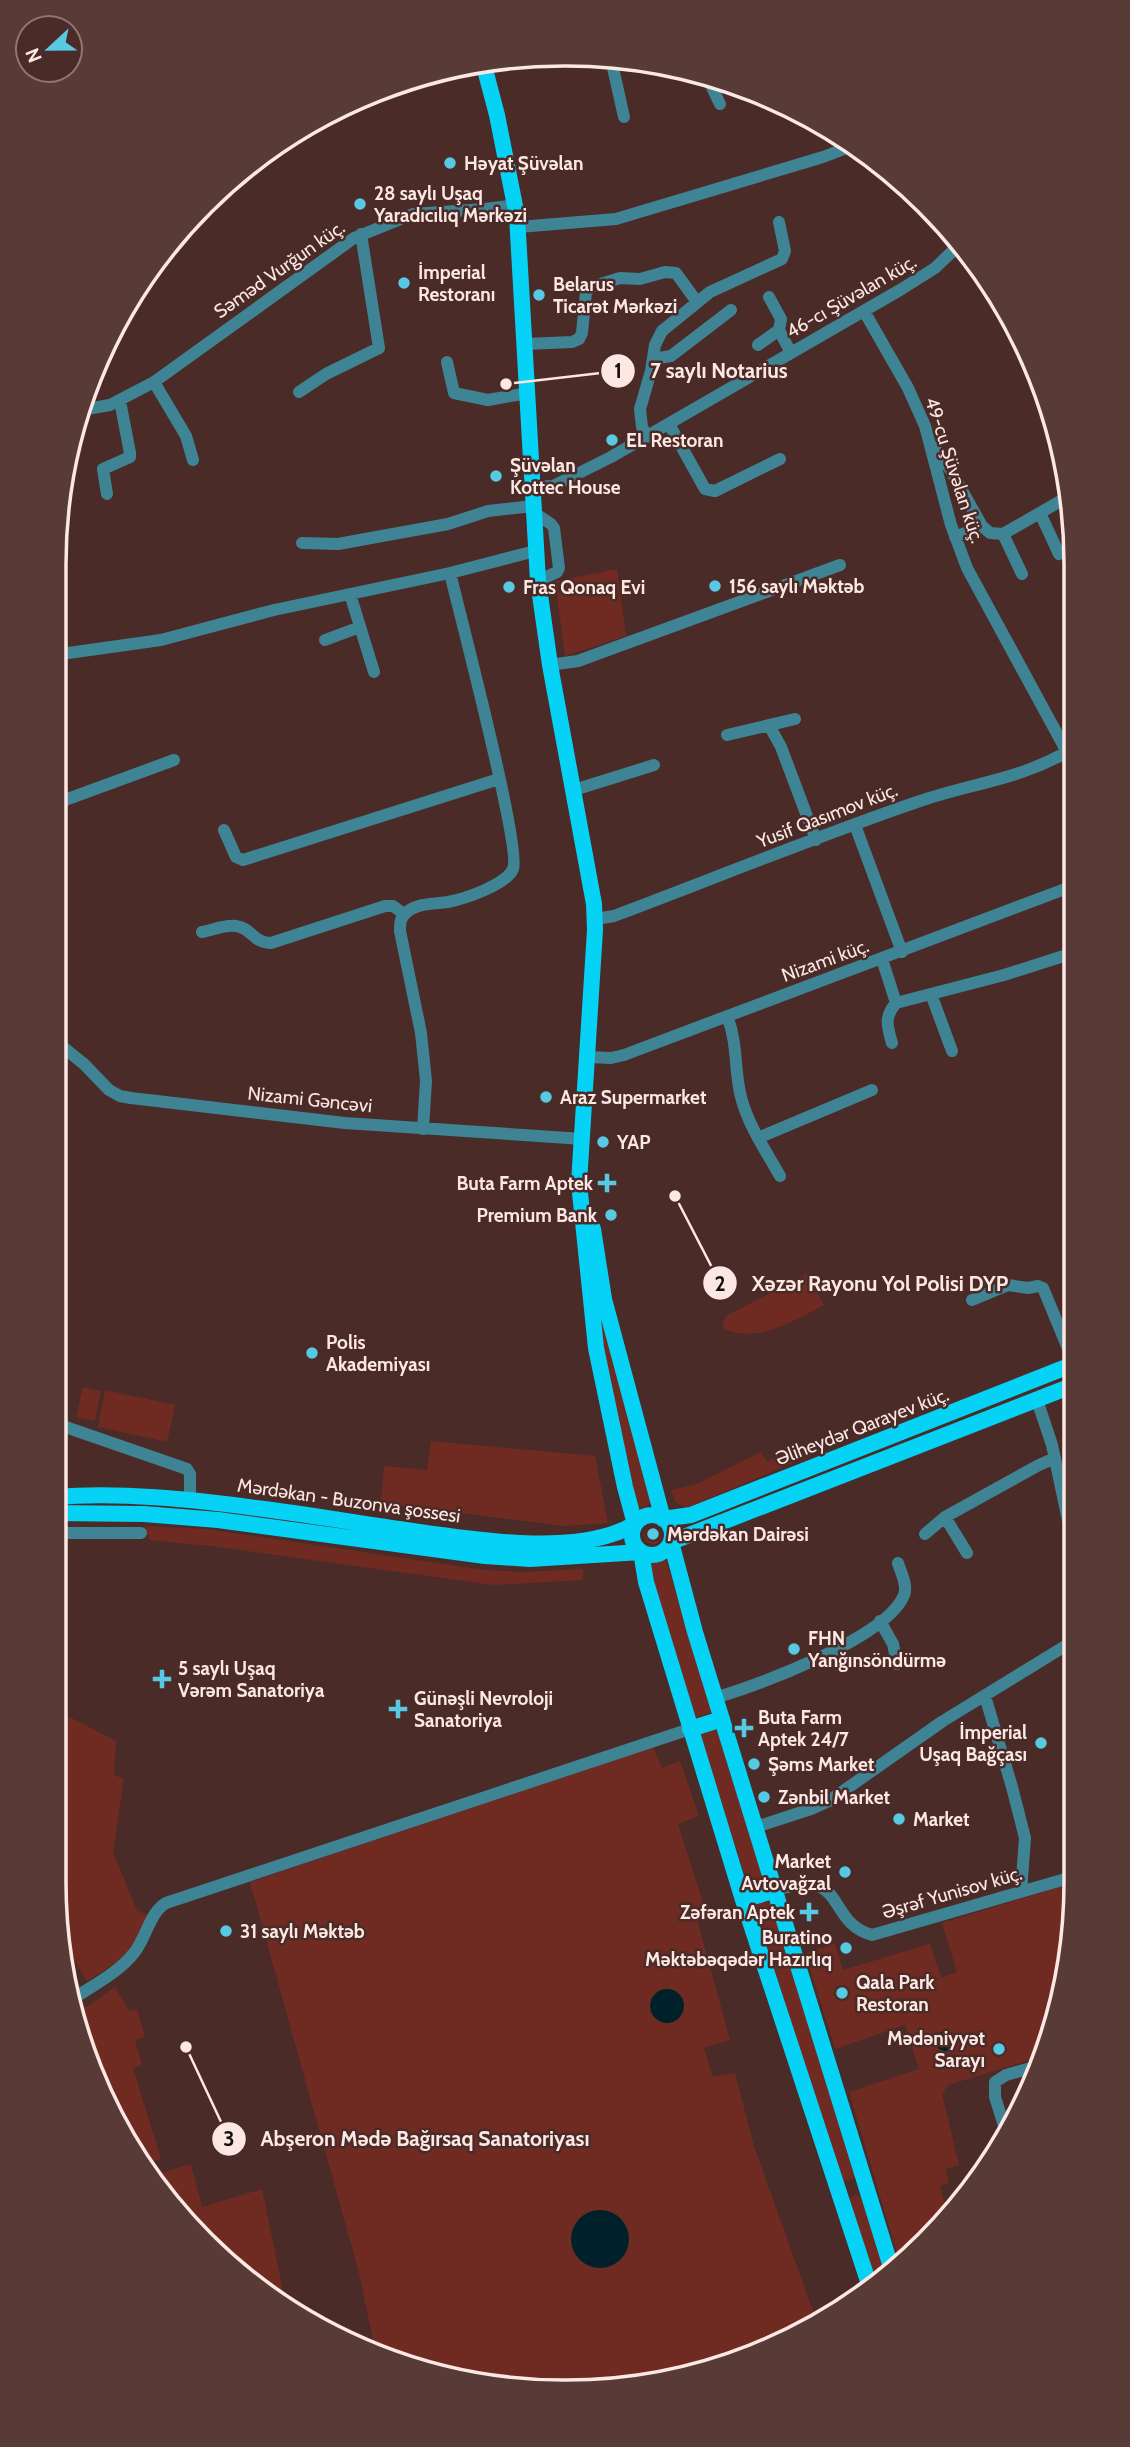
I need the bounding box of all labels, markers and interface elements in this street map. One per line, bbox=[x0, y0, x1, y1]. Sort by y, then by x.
north arrow bbox=[14, 14, 84, 84]
text: N bbox=[21, 45, 47, 66]
place label: Həyat Şüvəlan bbox=[464, 152, 584, 175]
marker: Həyat Şüvəlan bbox=[442, 155, 458, 171]
place label: 28 saylı Uşaq Yaradıcılıq Mərkəzi bbox=[373, 182, 527, 227]
marker: 28 saylı Uşaq Yaradıcılıq Mərkəzi bbox=[352, 196, 368, 212]
street label: Səməd Vurğun küç. bbox=[210, 216, 349, 323]
street label: 46-cı Şüvəlan küç. bbox=[782, 250, 920, 343]
place label: İmperial Restoranı bbox=[418, 261, 495, 306]
place label: Belarus Ticarət Mərkəzi bbox=[553, 273, 677, 318]
marker: İmperial Restoranı bbox=[396, 275, 412, 291]
marker: Belarus Ticarət Mərkəzi bbox=[531, 287, 547, 303]
callout: 7 saylı Notarius bbox=[601, 350, 801, 392]
text: 1 bbox=[614, 358, 622, 383]
text: 7 saylı Notarius bbox=[650, 358, 788, 383]
street label: 49-cu Şüvəlan küç. bbox=[920, 394, 989, 546]
place label: EL Restoran bbox=[626, 429, 723, 452]
marker: EL Restoran bbox=[604, 432, 620, 448]
place label: Şüvəlan Kottec House bbox=[510, 454, 621, 499]
marker: Şüvəlan Kottec House bbox=[488, 468, 504, 484]
place label: 156 saylı Məktəb bbox=[729, 575, 864, 598]
place label: Fras Qonaq Evi bbox=[523, 576, 645, 599]
marker: 156 saylı Məktəb bbox=[707, 578, 723, 594]
marker: Fras Qonaq Evi bbox=[501, 579, 517, 595]
street label: Yusif Qasımov küç. bbox=[753, 778, 901, 853]
street label: Nizami küç. bbox=[778, 934, 872, 987]
street label: Nizami Gəncəvi bbox=[247, 1082, 373, 1117]
place label: Araz Supermarket bbox=[560, 1086, 707, 1109]
marker: Araz Supermarket bbox=[538, 1089, 554, 1105]
place label: YAP bbox=[616, 1131, 650, 1154]
marker: YAP bbox=[595, 1134, 611, 1150]
place label: Buta Farm Aptek bbox=[457, 1172, 594, 1195]
marker: Buta Farm Aptek bbox=[599, 1175, 615, 1191]
place label: Premium Bank bbox=[477, 1204, 598, 1227]
marker: Premium Bank bbox=[603, 1207, 619, 1223]
callout: Xəzər Rayonu Yol Polisi DYP bbox=[703, 1262, 1022, 1304]
text: 2 bbox=[714, 1271, 726, 1296]
text: Xəzər Rayonu Yol Polisi DYP bbox=[751, 1271, 1009, 1296]
place label: Polis Akademiyası bbox=[326, 1331, 430, 1376]
marker: Polis Akademiyası bbox=[304, 1345, 320, 1361]
street label: Əliheydər Qarayev küç. bbox=[772, 1383, 952, 1470]
street label: Mərdəkan - Buzonva şossesi bbox=[236, 1473, 462, 1528]
place label: Mərdəkan Dairəsi bbox=[667, 1523, 809, 1546]
marker: Mərdəkan Dairəsi bbox=[645, 1526, 661, 1542]
place label: FHN Yanğınsöndürmə bbox=[807, 1627, 946, 1672]
marker: FHN Yanğınsöndürmə bbox=[786, 1641, 802, 1657]
place label: 5 saylı Uşaq Vərəm Sanatoriya bbox=[178, 1657, 325, 1702]
marker: 5 saylı Uşaq Vərəm Sanatoriya bbox=[152, 1669, 172, 1689]
place label: Günəşli Nevroloji Sanatoriya bbox=[414, 1687, 553, 1732]
marker: Günəşli Nevroloji Sanatoriya bbox=[388, 1699, 408, 1719]
place label: Buta Farm Aptek 24/7 bbox=[758, 1706, 849, 1751]
marker: Buta Farm Aptek 24/7 bbox=[736, 1720, 752, 1736]
place label: İmperial Uşaq Bağçası bbox=[919, 1721, 1027, 1766]
marker: İmperial Uşaq Bağçası bbox=[1033, 1735, 1049, 1751]
place label: Şəms Market bbox=[768, 1753, 875, 1776]
marker: Şəms Market bbox=[746, 1756, 762, 1772]
place label: Zənbil Market bbox=[778, 1786, 890, 1809]
marker: Zənbil Market bbox=[756, 1789, 772, 1805]
place label: Market bbox=[913, 1808, 970, 1831]
marker: Market bbox=[891, 1811, 907, 1827]
place label: Market Avtovağzal bbox=[741, 1850, 831, 1895]
street label: Əşrəf Yunisov küç. bbox=[880, 1862, 1025, 1923]
marker: Market Avtovağzal bbox=[837, 1864, 853, 1880]
place label: Zəfəran Aptek bbox=[680, 1901, 796, 1924]
marker: Zəfəran Aptek bbox=[801, 1904, 817, 1920]
place label: 31 saylı Məktəb bbox=[240, 1920, 365, 1943]
marker: 31 saylı Məktəb bbox=[218, 1923, 234, 1939]
place label: Buratino Məktəbəqədər Hazırlıq bbox=[645, 1926, 832, 1971]
marker: Buratino Məktəbəqədər Hazırlıq bbox=[838, 1940, 854, 1956]
place label: Qala Park Restoran bbox=[856, 1971, 935, 2016]
marker: Qala Park Restoran bbox=[834, 1985, 850, 2001]
place label: Mədəniyyət Sarayı bbox=[887, 2027, 985, 2072]
marker: Mədəniyyət Sarayı bbox=[991, 2041, 1007, 2057]
callout: Abşeron Mədə Bağırsaq Sanatoriyası bbox=[211, 2118, 603, 2160]
text: 3 bbox=[223, 2126, 235, 2151]
text: Abşeron Mədə Bağırsaq Sanatoriyası bbox=[260, 2126, 590, 2151]

